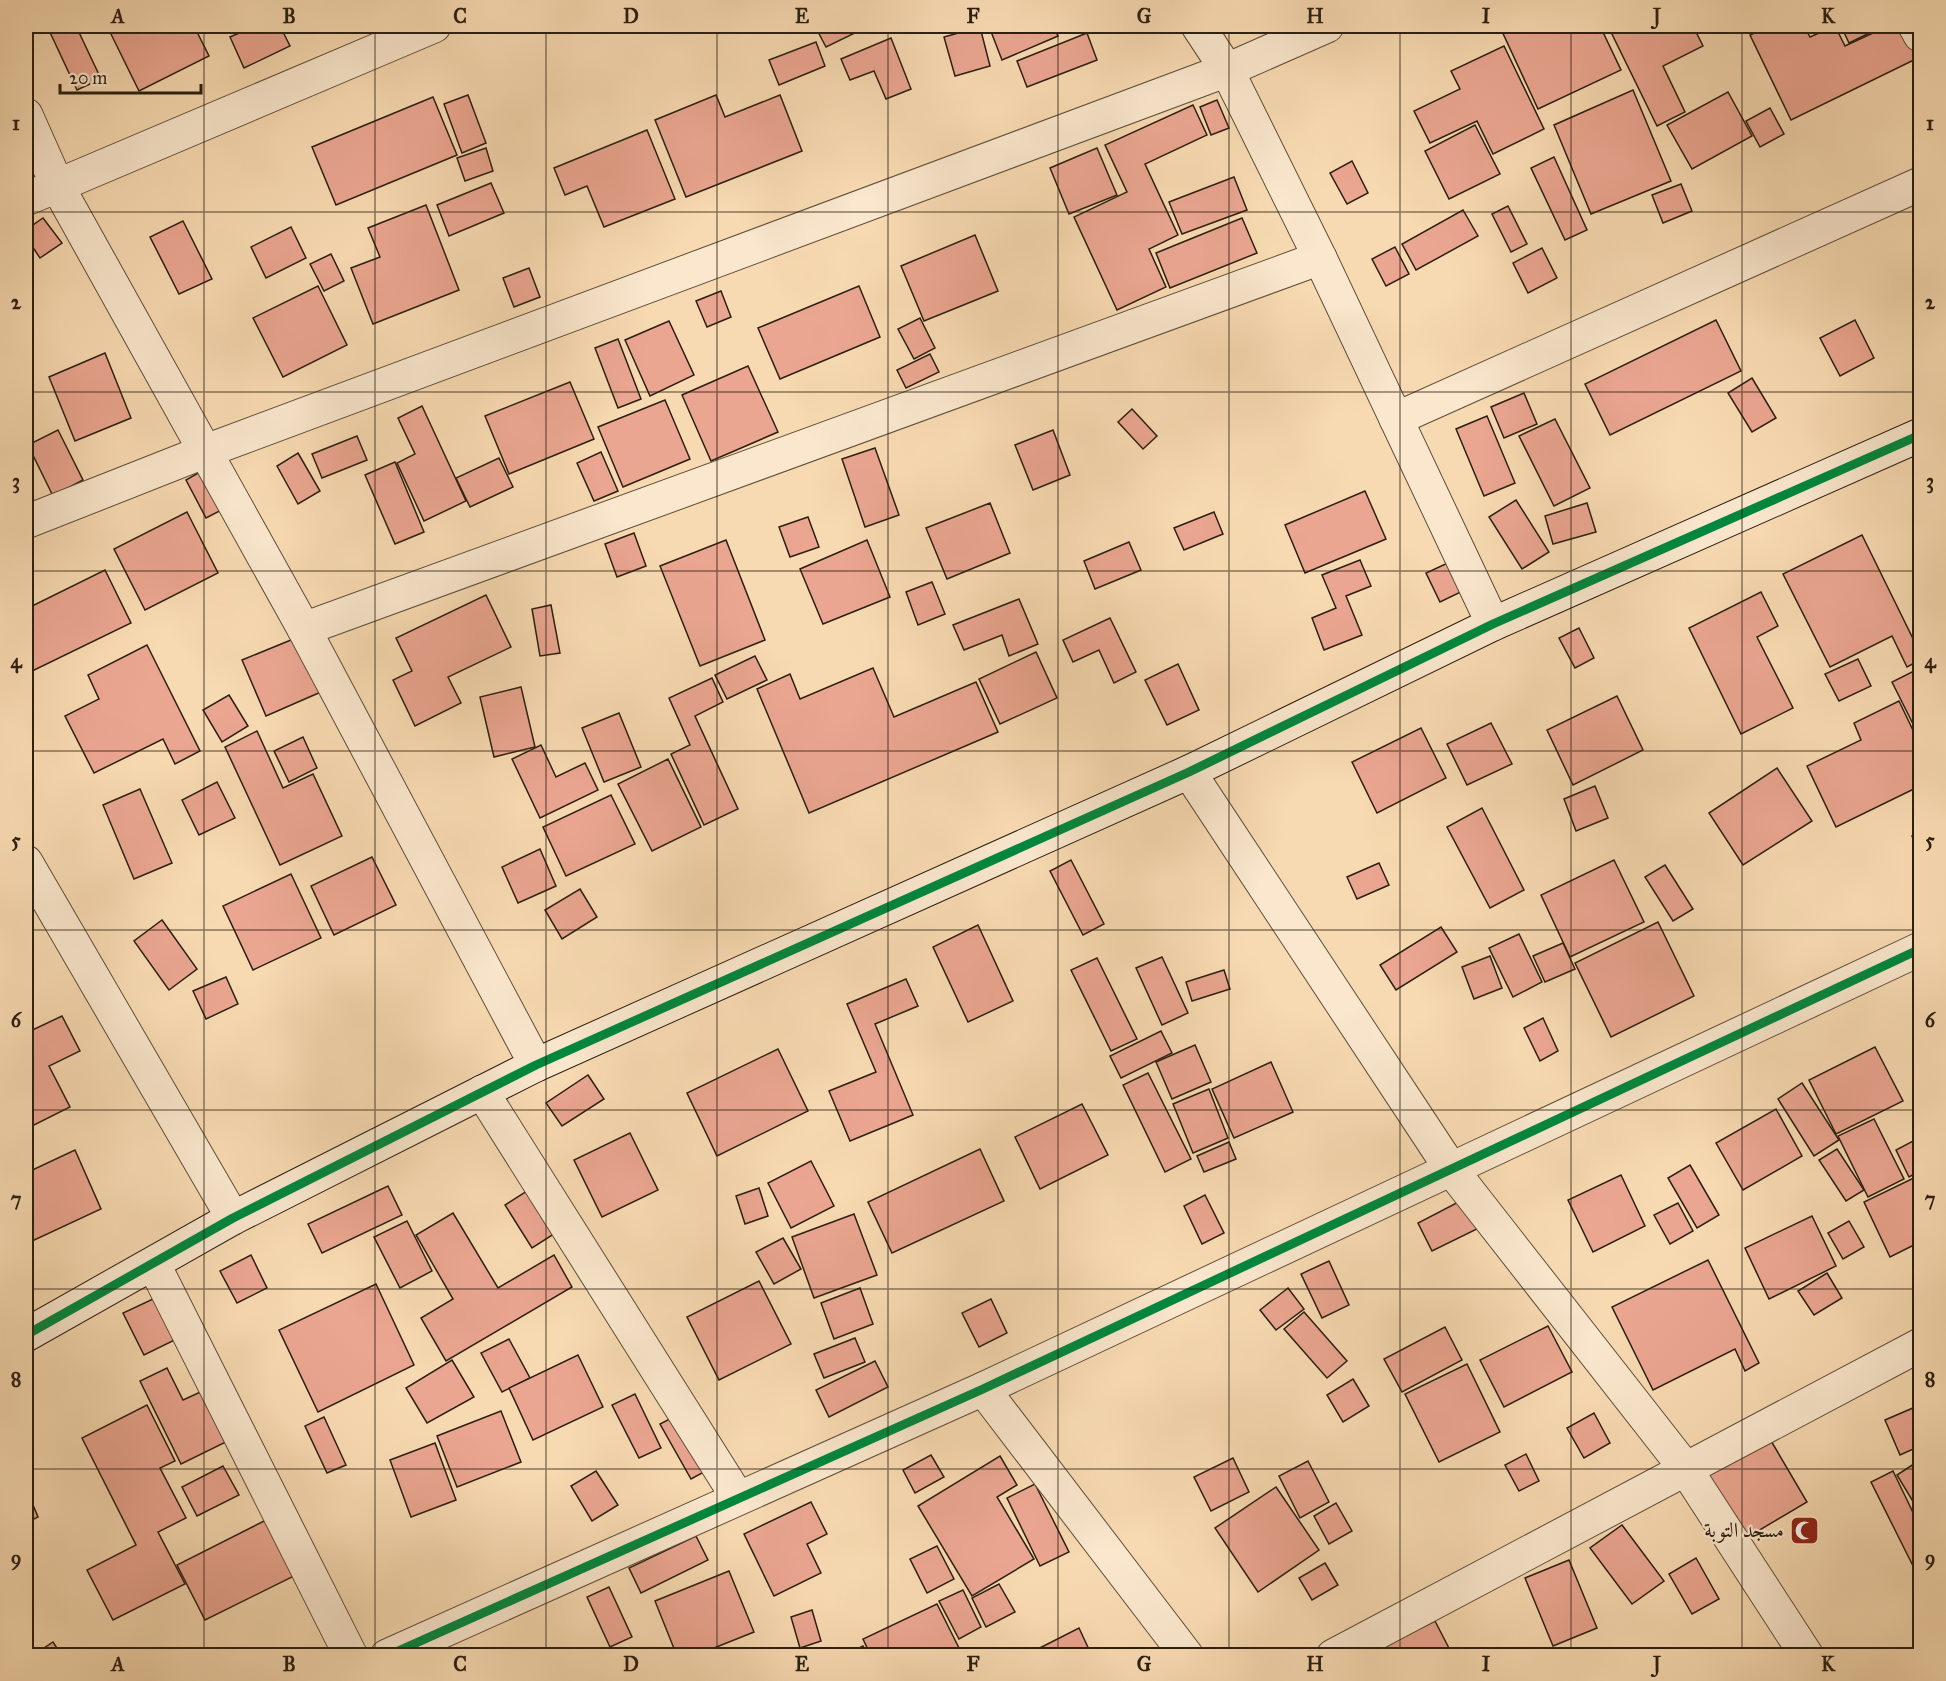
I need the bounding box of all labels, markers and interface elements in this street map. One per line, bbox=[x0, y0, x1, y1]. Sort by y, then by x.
text: A bbox=[109, 4, 125, 28]
text: B bbox=[282, 4, 296, 28]
text: C bbox=[453, 4, 467, 28]
text: D bbox=[623, 4, 639, 28]
text: E bbox=[795, 4, 810, 28]
text: F bbox=[966, 4, 980, 28]
text: G bbox=[1137, 4, 1152, 28]
text: H bbox=[1306, 4, 1324, 28]
text: I bbox=[1482, 4, 1491, 28]
text: J bbox=[1650, 4, 1662, 30]
text: K bbox=[1821, 4, 1836, 28]
scale bar bbox=[60, 57, 201, 95]
text: 20 m bbox=[69, 67, 107, 89]
text: 1 bbox=[12, 111, 20, 135]
text: 1 bbox=[1926, 111, 1934, 135]
text: 2 bbox=[11, 290, 22, 314]
text: 2 bbox=[1925, 290, 1936, 314]
text: 3 bbox=[12, 469, 20, 494]
text: 3 bbox=[1926, 469, 1934, 494]
text: 4 bbox=[10, 649, 22, 674]
text: 4 bbox=[1924, 649, 1936, 674]
text: 5 bbox=[11, 828, 21, 852]
text: 5 bbox=[1925, 828, 1935, 852]
text: 6 bbox=[11, 1008, 23, 1032]
text: 6 bbox=[1925, 1008, 1937, 1032]
text: 7 bbox=[11, 1187, 22, 1211]
text: 7 bbox=[1925, 1187, 1936, 1211]
text: 8 bbox=[11, 1367, 21, 1391]
text: 8 bbox=[1925, 1367, 1935, 1391]
mosque icon: مسجد التوبة bbox=[1789, 1514, 1821, 1546]
place label: مسجد التوبة bbox=[1704, 1517, 1784, 1543]
text: 9 bbox=[11, 1546, 21, 1571]
text: 9 bbox=[1925, 1546, 1935, 1571]
text: A bbox=[109, 1652, 125, 1676]
text: B bbox=[282, 1652, 296, 1676]
text: C bbox=[453, 1652, 467, 1676]
text: D bbox=[623, 1652, 639, 1676]
text: E bbox=[795, 1652, 810, 1676]
text: F bbox=[966, 1652, 980, 1676]
text: G bbox=[1137, 1652, 1152, 1676]
text: H bbox=[1306, 1652, 1324, 1676]
text: I bbox=[1482, 1652, 1491, 1676]
text: J bbox=[1650, 1652, 1662, 1678]
text: K bbox=[1821, 1652, 1836, 1676]

